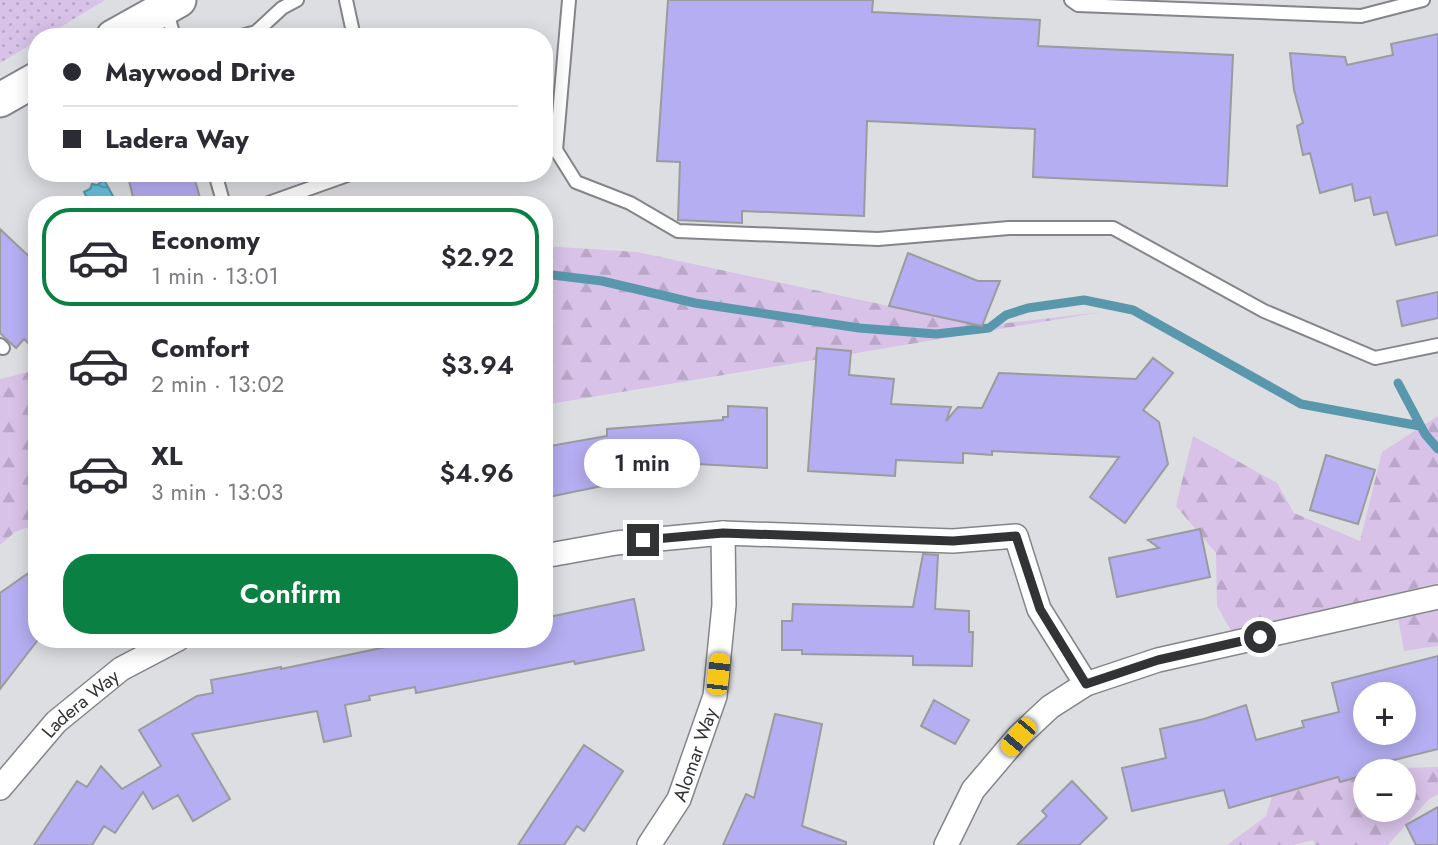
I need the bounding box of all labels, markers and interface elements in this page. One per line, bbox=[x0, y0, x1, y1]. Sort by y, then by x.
text: Maywood Drive bbox=[105, 53, 295, 91]
text: Ladera Way bbox=[105, 120, 249, 158]
text: Economy bbox=[151, 221, 260, 259]
icon: car bbox=[67, 226, 130, 289]
text: $2.92 bbox=[441, 238, 514, 276]
text: 1 min · 13:01 bbox=[151, 259, 279, 293]
text: Comfort bbox=[151, 329, 249, 367]
icon: car bbox=[67, 334, 130, 397]
text: $3.94 bbox=[441, 346, 514, 384]
text: 2 min · 13:02 bbox=[151, 367, 284, 401]
text: XL bbox=[151, 437, 183, 475]
callout: 1 min bbox=[585, 438, 701, 488]
icon: car bbox=[67, 442, 130, 505]
text: 1 min bbox=[614, 446, 670, 480]
text: $4.96 bbox=[439, 454, 514, 492]
text: 3 min · 13:03 bbox=[151, 475, 283, 509]
route end bbox=[627, 524, 659, 556]
button: Confirm bbox=[63, 554, 518, 634]
route start bbox=[1244, 621, 1276, 653]
car bbox=[706, 652, 731, 696]
street label: Ladera Way bbox=[35, 662, 125, 743]
map controls bbox=[1353, 682, 1416, 822]
button: + bbox=[1353, 682, 1416, 745]
street label: Alomar Way bbox=[666, 703, 724, 805]
car bbox=[997, 714, 1040, 760]
button: − bbox=[1353, 759, 1416, 822]

